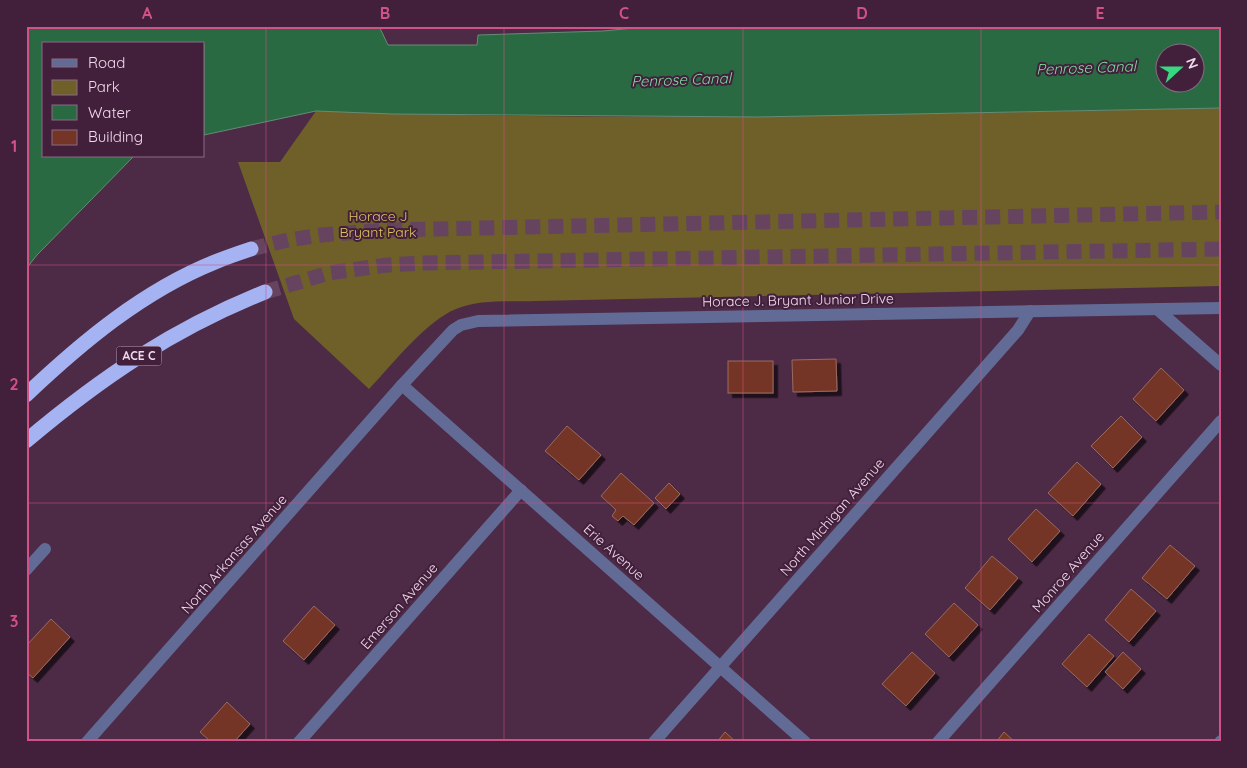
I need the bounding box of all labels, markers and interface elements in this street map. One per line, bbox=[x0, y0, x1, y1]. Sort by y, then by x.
text: A bbox=[142, 3, 153, 23]
text: B bbox=[380, 3, 390, 23]
text: C bbox=[619, 3, 629, 23]
text: D bbox=[856, 3, 868, 23]
text: E bbox=[1095, 3, 1105, 23]
legend bbox=[42, 42, 205, 158]
north arrow bbox=[1154, 42, 1204, 92]
text: Road bbox=[88, 53, 125, 72]
text: N bbox=[1182, 55, 1202, 71]
water label: Penrose Canal bbox=[1036, 56, 1138, 79]
water label: Penrose Canal bbox=[631, 68, 733, 91]
text: Park bbox=[88, 77, 120, 96]
text: Water bbox=[88, 103, 131, 122]
text: Building bbox=[88, 127, 143, 146]
text: 1 bbox=[11, 136, 17, 156]
park label: Horace J Bryant Park bbox=[339, 207, 417, 241]
street label: Horace J. Bryant Junior Drive bbox=[702, 289, 894, 311]
road number: ACE C bbox=[116, 346, 162, 366]
text: 2 bbox=[9, 374, 19, 394]
street label: North Michigan Avenue bbox=[776, 454, 888, 580]
street label: North Arkansas Avenue bbox=[177, 491, 291, 617]
street label: Erie Avenue bbox=[580, 520, 648, 584]
street label: Monroe Avenue bbox=[1028, 528, 1108, 616]
street label: Emerson Avenue bbox=[357, 559, 442, 653]
text: 3 bbox=[10, 611, 18, 631]

